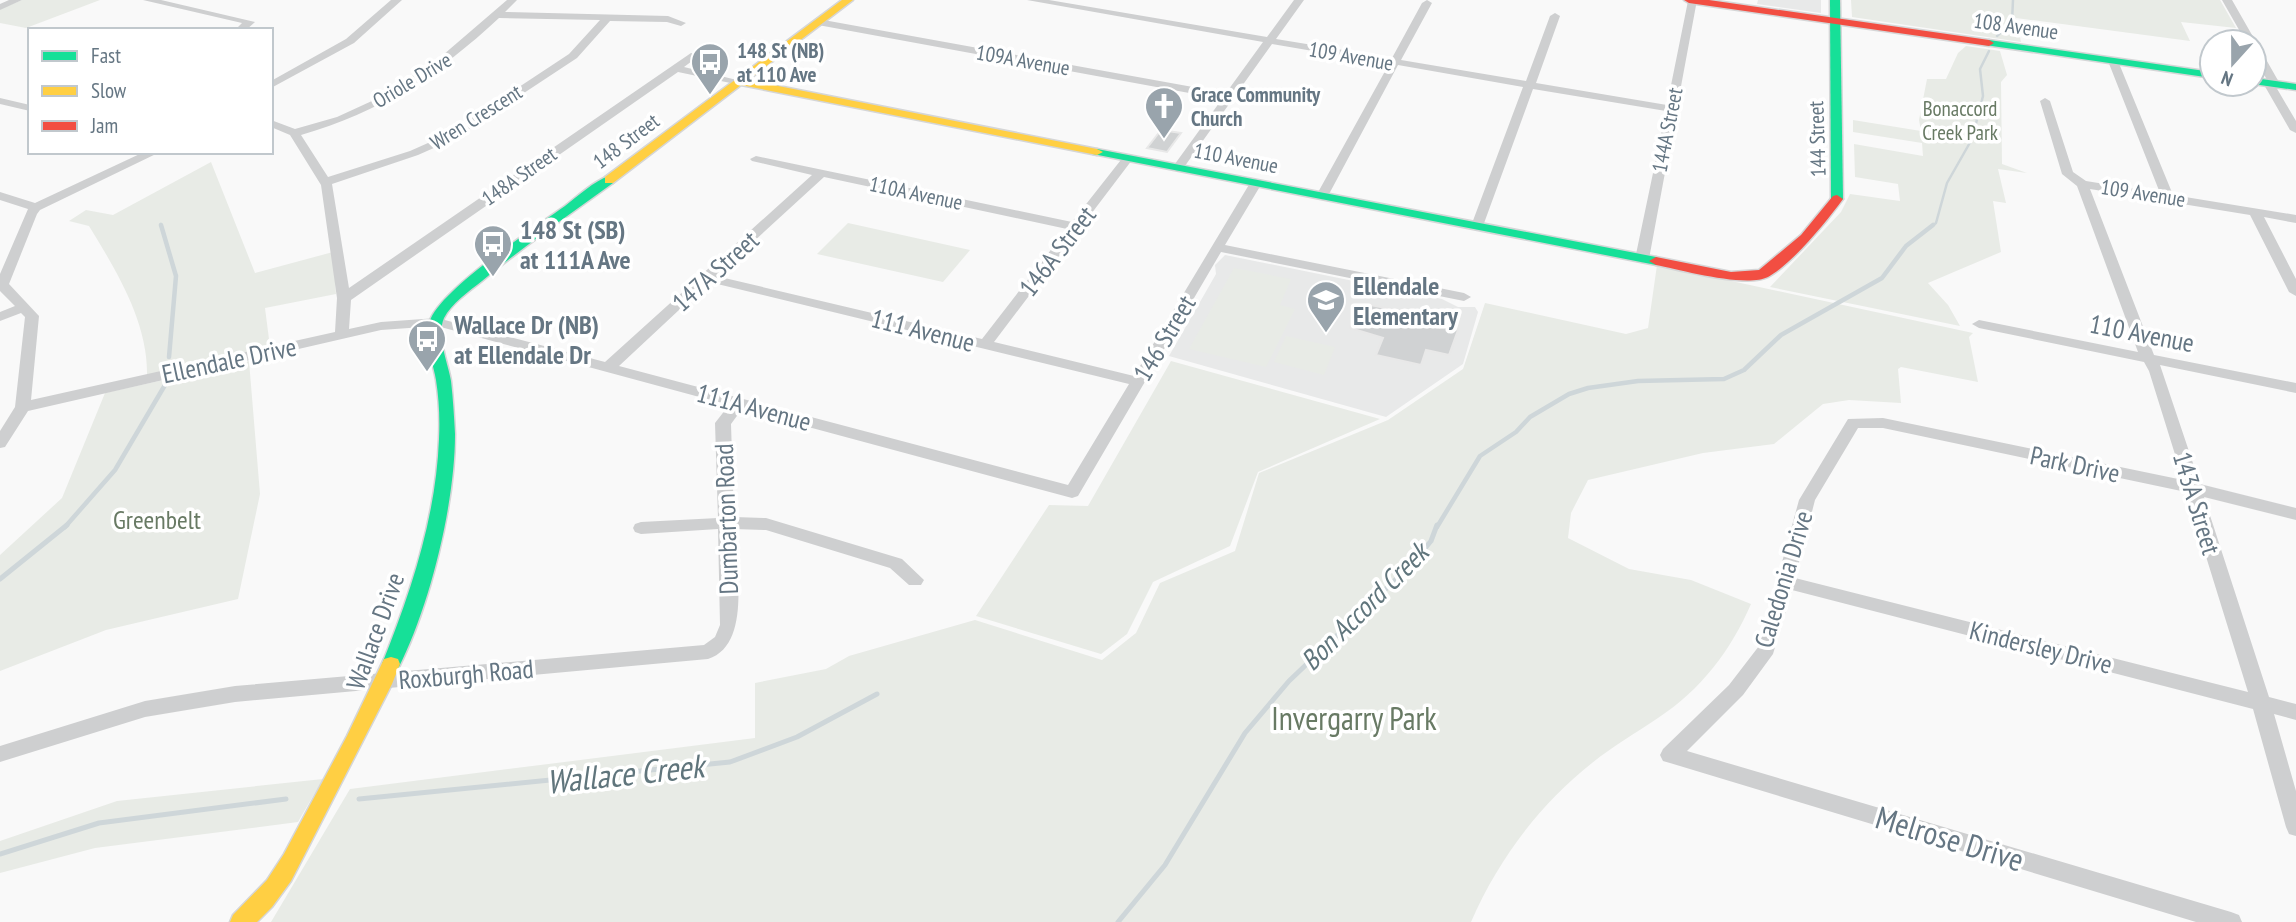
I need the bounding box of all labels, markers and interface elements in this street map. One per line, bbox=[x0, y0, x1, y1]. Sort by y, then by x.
street label: 108 Avenue bbox=[1972, 7, 2060, 45]
legend bbox=[28, 28, 273, 154]
north arrow bbox=[2198, 28, 2268, 98]
street label: 109 Avenue bbox=[1307, 35, 1395, 77]
place label: 148 St (NB) at 110 Ave bbox=[737, 37, 824, 88]
street label: 109A Avenue bbox=[974, 38, 1072, 82]
bus stop icon: 148 St (NB) at 110 Ave bbox=[689, 41, 731, 96]
text: Fast bbox=[91, 42, 121, 69]
street label: Oriole Drive bbox=[368, 46, 456, 114]
text: N bbox=[2218, 66, 2236, 92]
text: Slow bbox=[91, 77, 127, 104]
street label: Wren Crescent bbox=[425, 78, 527, 156]
place label: Grace Community Church bbox=[1191, 81, 1321, 132]
church icon: Grace Community Church bbox=[1143, 85, 1185, 140]
street label: 144A Street bbox=[1646, 85, 1688, 175]
park label: Bonaccord Creek Park bbox=[1922, 95, 1998, 146]
street label: 144 Street bbox=[1802, 100, 1832, 178]
street label: 148 Street bbox=[587, 107, 665, 175]
text: Jam bbox=[90, 112, 118, 139]
street label: 110 Avenue bbox=[1192, 137, 1280, 179]
street label: 148A Street bbox=[476, 140, 562, 212]
street label: 110A Avenue bbox=[867, 170, 965, 216]
street label: 109 Avenue bbox=[2099, 173, 2187, 213]
street label: 146A Street bbox=[1011, 199, 1103, 303]
place label: 148 St (SB) at 111A Ave bbox=[520, 213, 631, 276]
bus stop icon: 148 St (SB) at 111A Ave bbox=[472, 223, 514, 278]
street label: 147A Street bbox=[665, 223, 765, 319]
place label: Ellendale Elementary bbox=[1353, 269, 1459, 332]
school or university icon: Ellendale Elementary bbox=[1305, 279, 1347, 334]
street label: 146 Street bbox=[1126, 289, 1202, 387]
street label: 111 Avenue bbox=[868, 301, 978, 359]
street label: 110 Avenue bbox=[2087, 307, 2197, 359]
place label: Wallace Dr (NB) at Ellendale Dr bbox=[453, 308, 599, 371]
bus stop icon: Wallace Dr (NB) at Ellendale Dr bbox=[406, 318, 448, 373]
street label: Ellendale Drive bbox=[159, 330, 299, 390]
street label: 111A Avenue bbox=[693, 376, 815, 438]
street label: Park Drive bbox=[2027, 438, 2123, 490]
street label: Dumbarton Road bbox=[707, 443, 745, 595]
street label: 143A Street bbox=[2166, 448, 2228, 558]
park label: Greenbelt bbox=[113, 503, 201, 536]
street label: Caledonia Drive bbox=[1747, 507, 1819, 651]
water label: Bon Accord Creek bbox=[1292, 532, 1438, 678]
street label: Wallace Drive bbox=[339, 568, 411, 694]
street label: Kindersley Drive bbox=[1966, 613, 2116, 681]
street label: Roxburgh Road bbox=[397, 652, 535, 696]
park label: Invergarry Park bbox=[1271, 697, 1437, 739]
water label: Wallace Creek bbox=[544, 743, 710, 803]
street label: Melrose Drive bbox=[1871, 796, 2029, 880]

